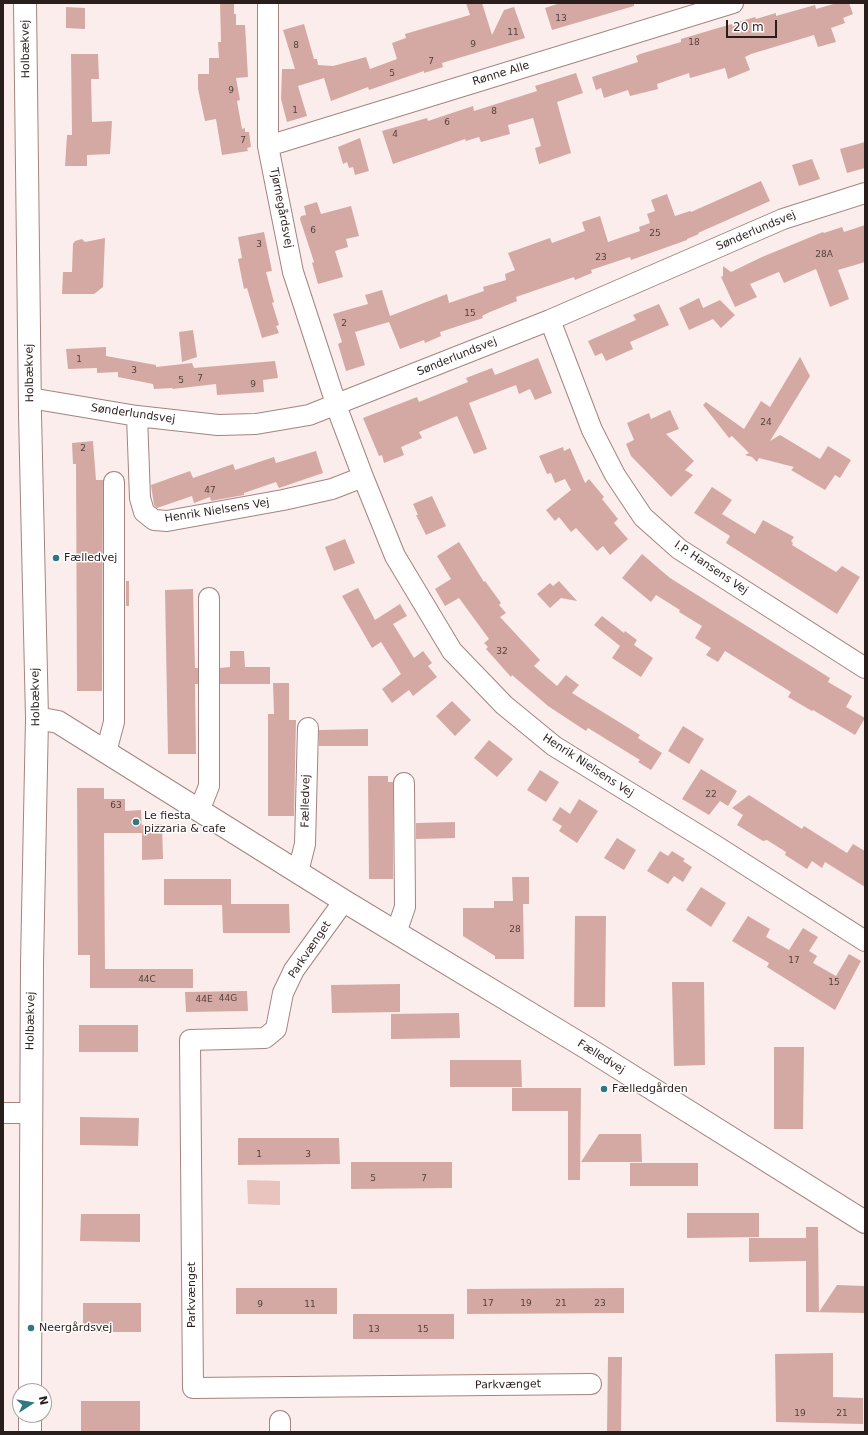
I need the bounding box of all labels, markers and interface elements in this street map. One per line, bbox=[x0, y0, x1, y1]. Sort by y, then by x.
scale bar bbox=[728, 12, 779, 38]
house number: 13 bbox=[555, 14, 567, 24]
street label: Holbækvej bbox=[19, 20, 33, 78]
text: 20 m bbox=[733, 20, 764, 34]
house number: 11 bbox=[507, 28, 519, 38]
house number: 18 bbox=[688, 38, 700, 48]
house number: 9 bbox=[470, 40, 476, 50]
house number: 8 bbox=[293, 41, 299, 51]
house number: 7 bbox=[428, 57, 434, 67]
street label: Rønne Alle bbox=[471, 59, 531, 89]
house number: 5 bbox=[389, 69, 395, 79]
house number: 9 bbox=[228, 86, 234, 96]
house number: 1 bbox=[292, 106, 298, 116]
house number: 8 bbox=[491, 107, 497, 117]
house number: 6 bbox=[444, 118, 450, 128]
house number: 4 bbox=[392, 130, 398, 140]
house number: 7 bbox=[240, 136, 246, 146]
street label: Tjørnegårdsvej bbox=[267, 167, 295, 249]
street label: Sønderlundsvej bbox=[714, 208, 798, 254]
house number: 6 bbox=[310, 226, 316, 236]
house number: 25 bbox=[649, 229, 661, 239]
house number: 3 bbox=[256, 240, 262, 250]
house number: 28A bbox=[815, 250, 833, 260]
house number: 23 bbox=[595, 253, 607, 263]
house number: 15 bbox=[464, 309, 476, 319]
house number: 2 bbox=[341, 319, 347, 329]
street label: Sønderlundsvej bbox=[415, 335, 499, 379]
street label: Holbækvej bbox=[23, 344, 37, 402]
house number: 1 bbox=[76, 355, 82, 365]
house number: 3 bbox=[131, 366, 137, 376]
house number: 7 bbox=[197, 374, 203, 384]
house number: 5 bbox=[178, 376, 184, 386]
house number: 9 bbox=[250, 380, 256, 390]
street label: Sønderlundsvej bbox=[90, 402, 176, 426]
house number: 24 bbox=[760, 418, 772, 428]
house number: 2 bbox=[80, 444, 86, 454]
house number: 47 bbox=[204, 486, 216, 496]
street label: Henrik Nielsens Vej bbox=[164, 496, 270, 526]
street label: I.P. Hansens Vej bbox=[672, 539, 750, 597]
place label: Fælledvej bbox=[64, 551, 117, 565]
marker: Fælledvej bbox=[51, 553, 61, 563]
house number: 32 bbox=[496, 647, 508, 657]
street label: Holbækvej bbox=[29, 668, 43, 726]
street label: Henrik Nielsens Vej bbox=[540, 732, 636, 800]
street label: Fælledvej bbox=[299, 774, 313, 828]
house number: 22 bbox=[705, 790, 717, 800]
house number: 63 bbox=[110, 801, 122, 811]
place label: Le fiesta pizzaria & cafe bbox=[144, 809, 226, 835]
marker: Le fiesta pizzaria & cafe bbox=[131, 817, 141, 827]
street label: Parkvænget bbox=[286, 919, 334, 981]
house number: 28 bbox=[509, 925, 521, 935]
house number: 17 bbox=[788, 956, 800, 966]
house number: 44C bbox=[138, 975, 156, 985]
house number: 15 bbox=[828, 978, 840, 988]
street label: Holbækvej bbox=[24, 992, 38, 1050]
house number: 44G bbox=[219, 994, 237, 1004]
house number: 44E bbox=[195, 995, 213, 1005]
street label: Fælledvej bbox=[575, 1037, 627, 1077]
place label: Fælledgården bbox=[612, 1082, 688, 1096]
marker: Fælledgården bbox=[599, 1084, 609, 1094]
house number: 1 bbox=[256, 1150, 262, 1160]
house number: 3 bbox=[305, 1150, 311, 1160]
house number: 5 bbox=[370, 1174, 376, 1184]
house number: 7 bbox=[421, 1174, 427, 1184]
street label: Parkvænget bbox=[185, 1262, 199, 1328]
house number: 17 bbox=[482, 1299, 494, 1309]
house number: 19 bbox=[520, 1299, 532, 1309]
house number: 21 bbox=[555, 1299, 567, 1309]
house number: 23 bbox=[594, 1299, 606, 1309]
house number: 9 bbox=[257, 1300, 263, 1310]
house number: 11 bbox=[304, 1300, 316, 1310]
place label: Neergårdsvej bbox=[39, 1321, 112, 1335]
marker: Neergårdsvej bbox=[26, 1323, 36, 1333]
house number: 13 bbox=[368, 1325, 380, 1335]
house number: 15 bbox=[417, 1325, 429, 1335]
street label: Parkvænget bbox=[475, 1378, 541, 1392]
north arrow bbox=[12, 1383, 52, 1423]
text: N bbox=[36, 1395, 51, 1406]
house number: 19 bbox=[794, 1409, 806, 1419]
house number: 21 bbox=[836, 1409, 848, 1419]

